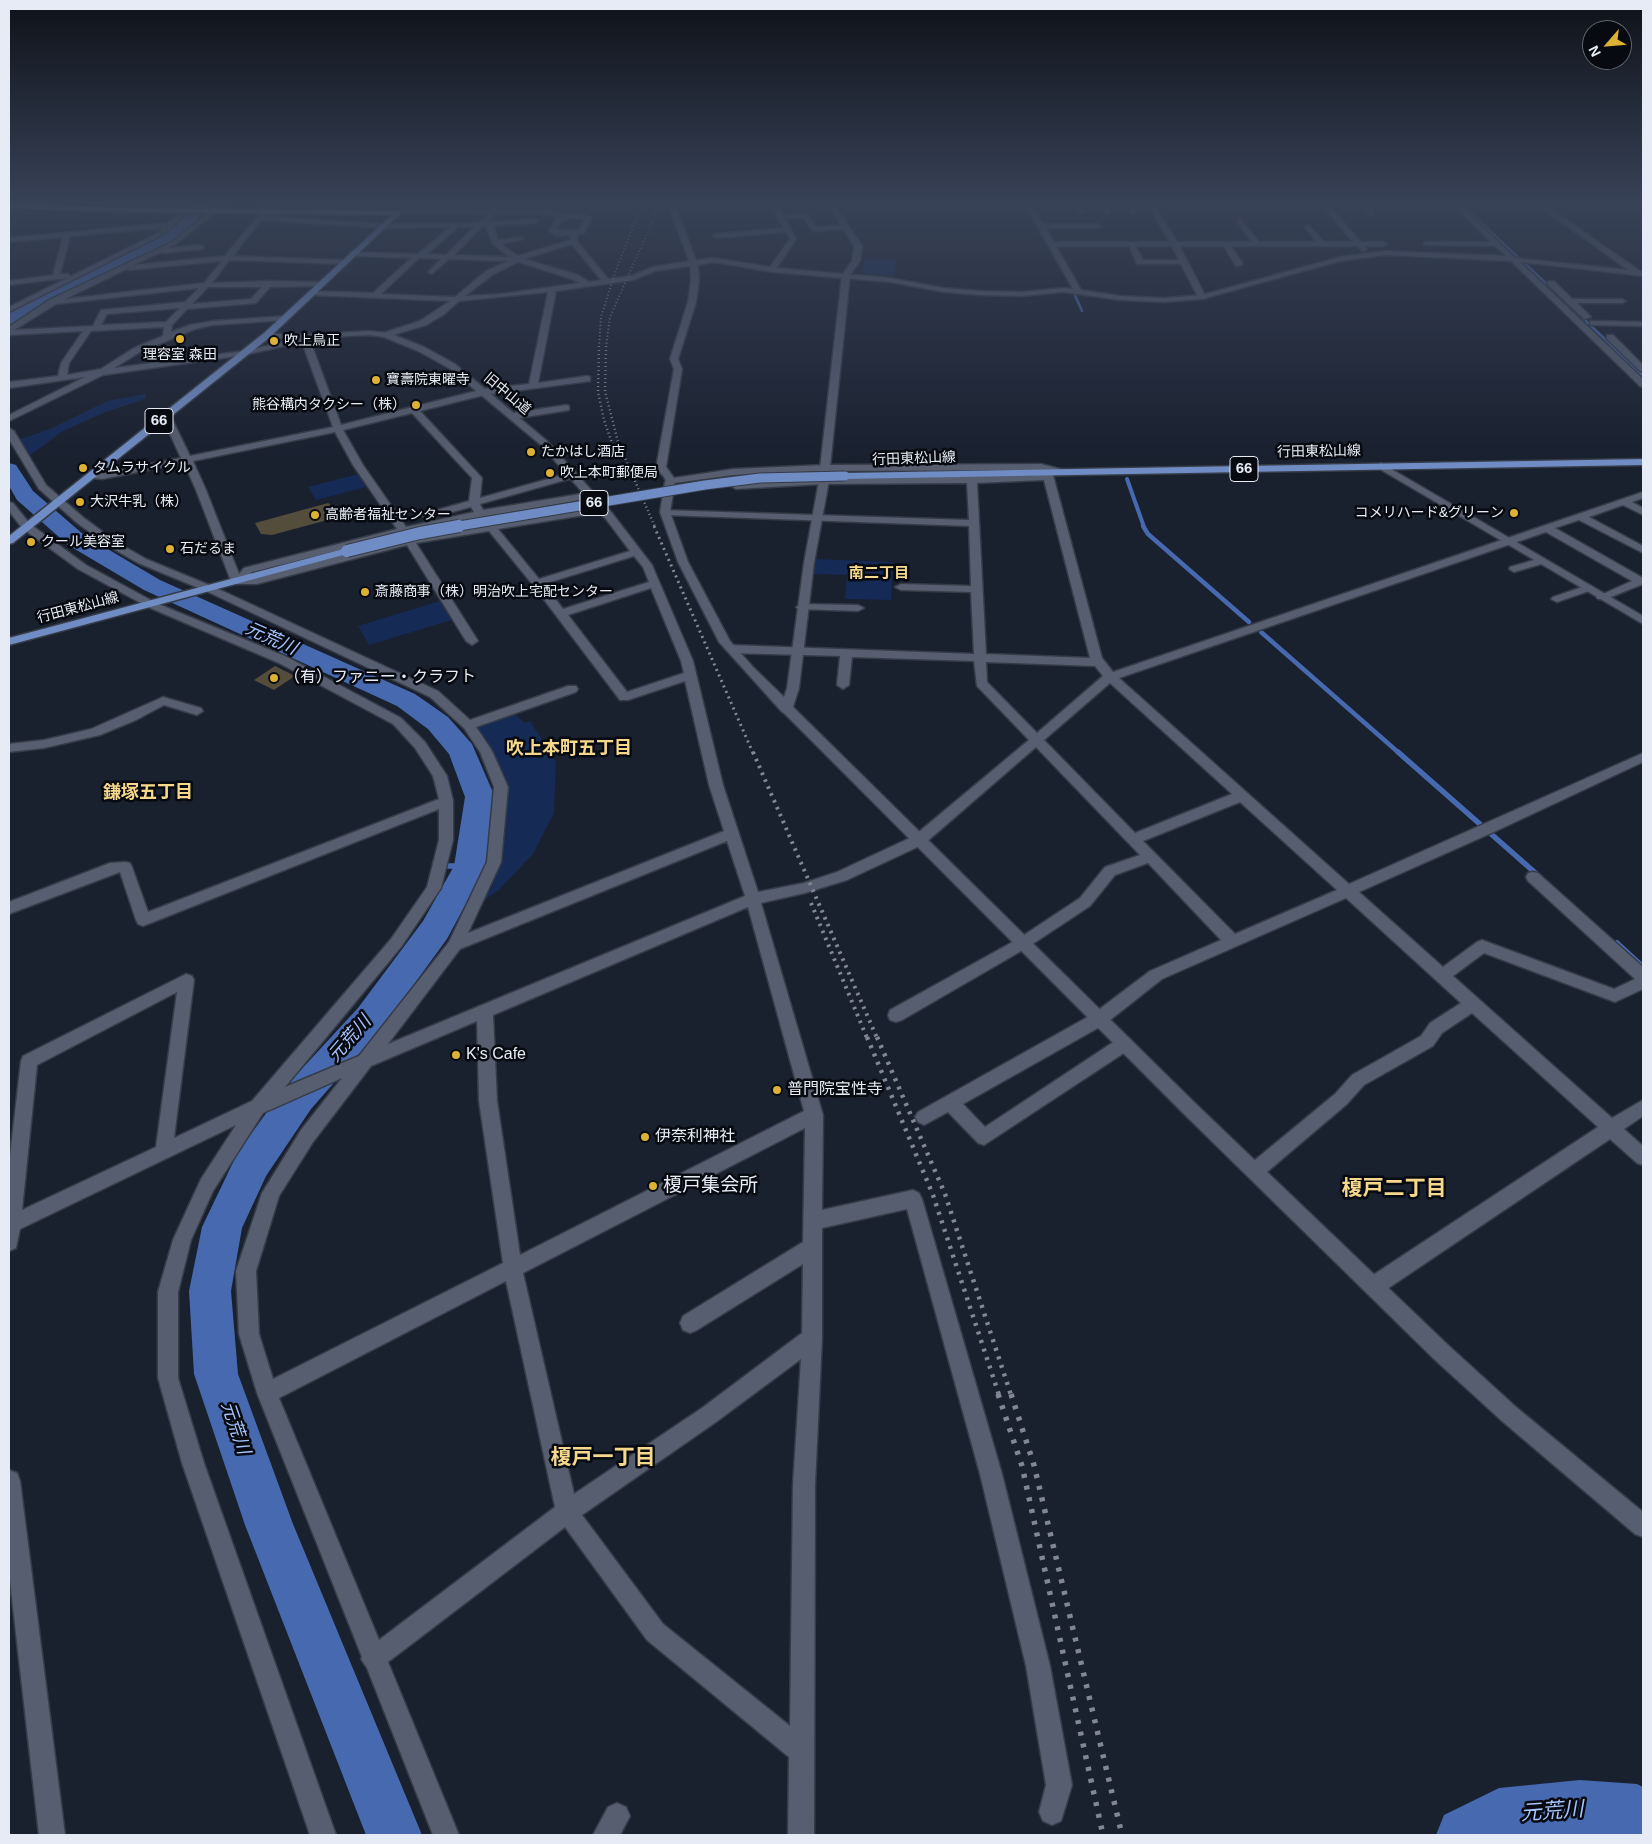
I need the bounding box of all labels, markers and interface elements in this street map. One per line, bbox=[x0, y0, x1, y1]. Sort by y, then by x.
north arrow bbox=[1582, 20, 1632, 70]
text: N bbox=[1585, 43, 1604, 59]
marker: 理容室 森田 bbox=[174, 333, 186, 345]
place label: 吹上鳥正 bbox=[284, 333, 340, 349]
marker: 吹上鳥正 bbox=[268, 335, 280, 347]
place label: 理容室 森田 bbox=[143, 347, 217, 363]
street label: 旧中山道 bbox=[480, 370, 534, 418]
place label: 寶壽院東曜寺 bbox=[386, 372, 470, 388]
marker: 寶壽院東曜寺 bbox=[370, 374, 382, 386]
place label: 熊谷構内タクシー（株） bbox=[252, 397, 406, 413]
marker: 熊谷構内タクシー（株） bbox=[410, 399, 422, 411]
road number: 66 bbox=[145, 408, 173, 434]
street label: 行田東松山線 bbox=[1277, 443, 1361, 461]
place label: たかはし酒店 bbox=[541, 444, 625, 460]
marker: たかはし酒店 bbox=[525, 446, 537, 458]
street label: 行田東松山線 bbox=[872, 449, 956, 469]
road number: 66 bbox=[1230, 456, 1258, 482]
place label: タムラサイクル bbox=[93, 460, 191, 476]
marker: タムラサイクル bbox=[77, 462, 89, 474]
place label: 吹上本町郵便局 bbox=[560, 465, 658, 481]
marker: 吹上本町郵便局 bbox=[544, 467, 556, 479]
road number: 66 bbox=[580, 490, 608, 516]
place label: 大沢牛乳（株） bbox=[90, 494, 188, 510]
marker: 大沢牛乳（株） bbox=[74, 496, 86, 508]
place label: コメリハード&グリーン bbox=[1355, 505, 1504, 521]
place label: 高齢者福祉センター bbox=[325, 507, 451, 523]
marker: コメリハード&グリーン bbox=[1508, 507, 1520, 519]
marker: 高齢者福祉センター bbox=[309, 509, 321, 521]
place label: クール美容室 bbox=[41, 534, 125, 550]
marker: クール美容室 bbox=[25, 536, 37, 548]
place label: 石だるま bbox=[180, 541, 236, 557]
marker: 石だるま bbox=[164, 543, 176, 555]
district label: 南二丁目 bbox=[849, 565, 909, 583]
place label: 斎藤商事（株）明治吹上宅配センター bbox=[375, 584, 613, 600]
marker: 斎藤商事（株）明治吹上宅配センター bbox=[359, 586, 371, 598]
street label: 行田東松山線 bbox=[35, 589, 121, 627]
water label: 元荒川 bbox=[242, 618, 300, 660]
place label: （有）ファニー・クラフト bbox=[284, 668, 476, 688]
marker: （有）ファニー・クラフト bbox=[268, 672, 280, 684]
district label: 吹上本町五丁目 bbox=[506, 738, 632, 760]
district label: 鎌塚五丁目 bbox=[103, 782, 193, 804]
water label: 元荒川 bbox=[324, 1012, 376, 1066]
place label: K's Cafe bbox=[466, 1045, 526, 1065]
marker: K's Cafe bbox=[450, 1049, 462, 1061]
place label: 普門院宝性寺 bbox=[787, 1080, 883, 1100]
marker: 普門院宝性寺 bbox=[771, 1084, 783, 1096]
place label: 伊奈利神社 bbox=[655, 1127, 735, 1147]
marker: 伊奈利神社 bbox=[639, 1131, 651, 1143]
place label: 榎戸集会所 bbox=[663, 1175, 758, 1197]
district label: 榎戸二丁目 bbox=[1342, 1176, 1446, 1202]
marker: 榎戸集会所 bbox=[647, 1180, 659, 1192]
water label: 元荒川 bbox=[216, 1399, 254, 1457]
district label: 榎戸一丁目 bbox=[551, 1445, 655, 1471]
water label: 元荒川 bbox=[1520, 1797, 1584, 1827]

